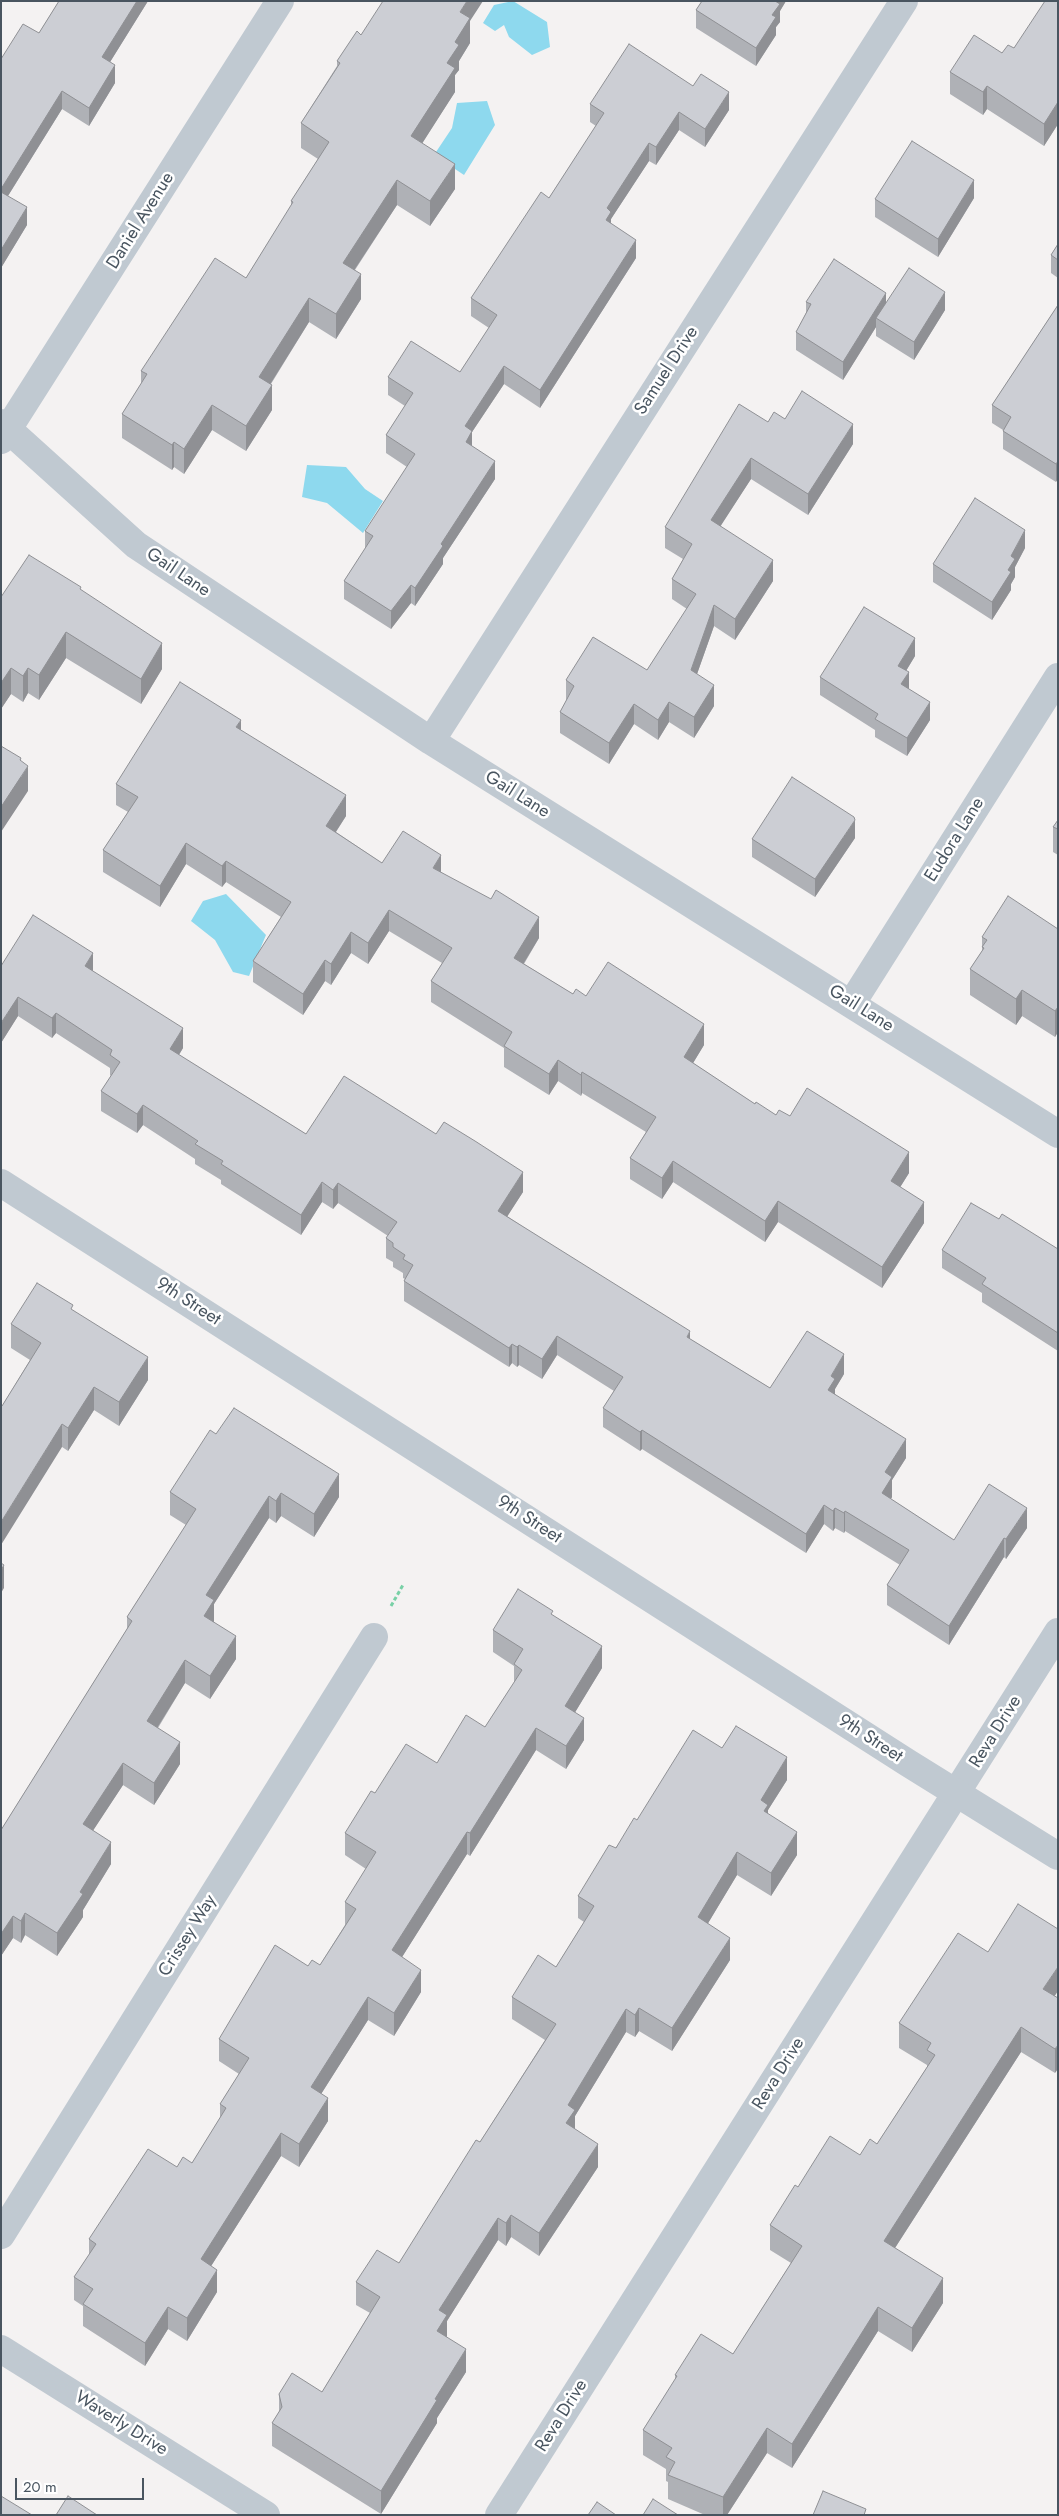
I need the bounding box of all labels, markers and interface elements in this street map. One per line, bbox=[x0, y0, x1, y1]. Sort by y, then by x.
street label: Daniel Avenue bbox=[103, 169, 179, 273]
street label: Samuel Drive bbox=[630, 323, 704, 419]
street label: Gail Lane bbox=[142, 544, 214, 602]
street label: Gail Lane bbox=[481, 767, 553, 823]
street label: Eudora Lane bbox=[921, 794, 989, 886]
street label: Gail Lane bbox=[825, 981, 897, 1037]
street label: 9th Street bbox=[152, 1273, 224, 1331]
street label: 9th Street bbox=[493, 1491, 565, 1549]
street label: Reva Drive bbox=[965, 1692, 1027, 1772]
street label: 9th Street bbox=[834, 1710, 906, 1768]
street label: Crissey Way bbox=[154, 1891, 222, 1981]
street label: Reva Drive bbox=[748, 2034, 810, 2114]
street label: Reva Drive bbox=[531, 2376, 593, 2456]
street label: Waverly Drive bbox=[71, 2387, 171, 2461]
scale bar bbox=[18, 2468, 146, 2500]
text: 20 m bbox=[23, 2476, 57, 2498]

